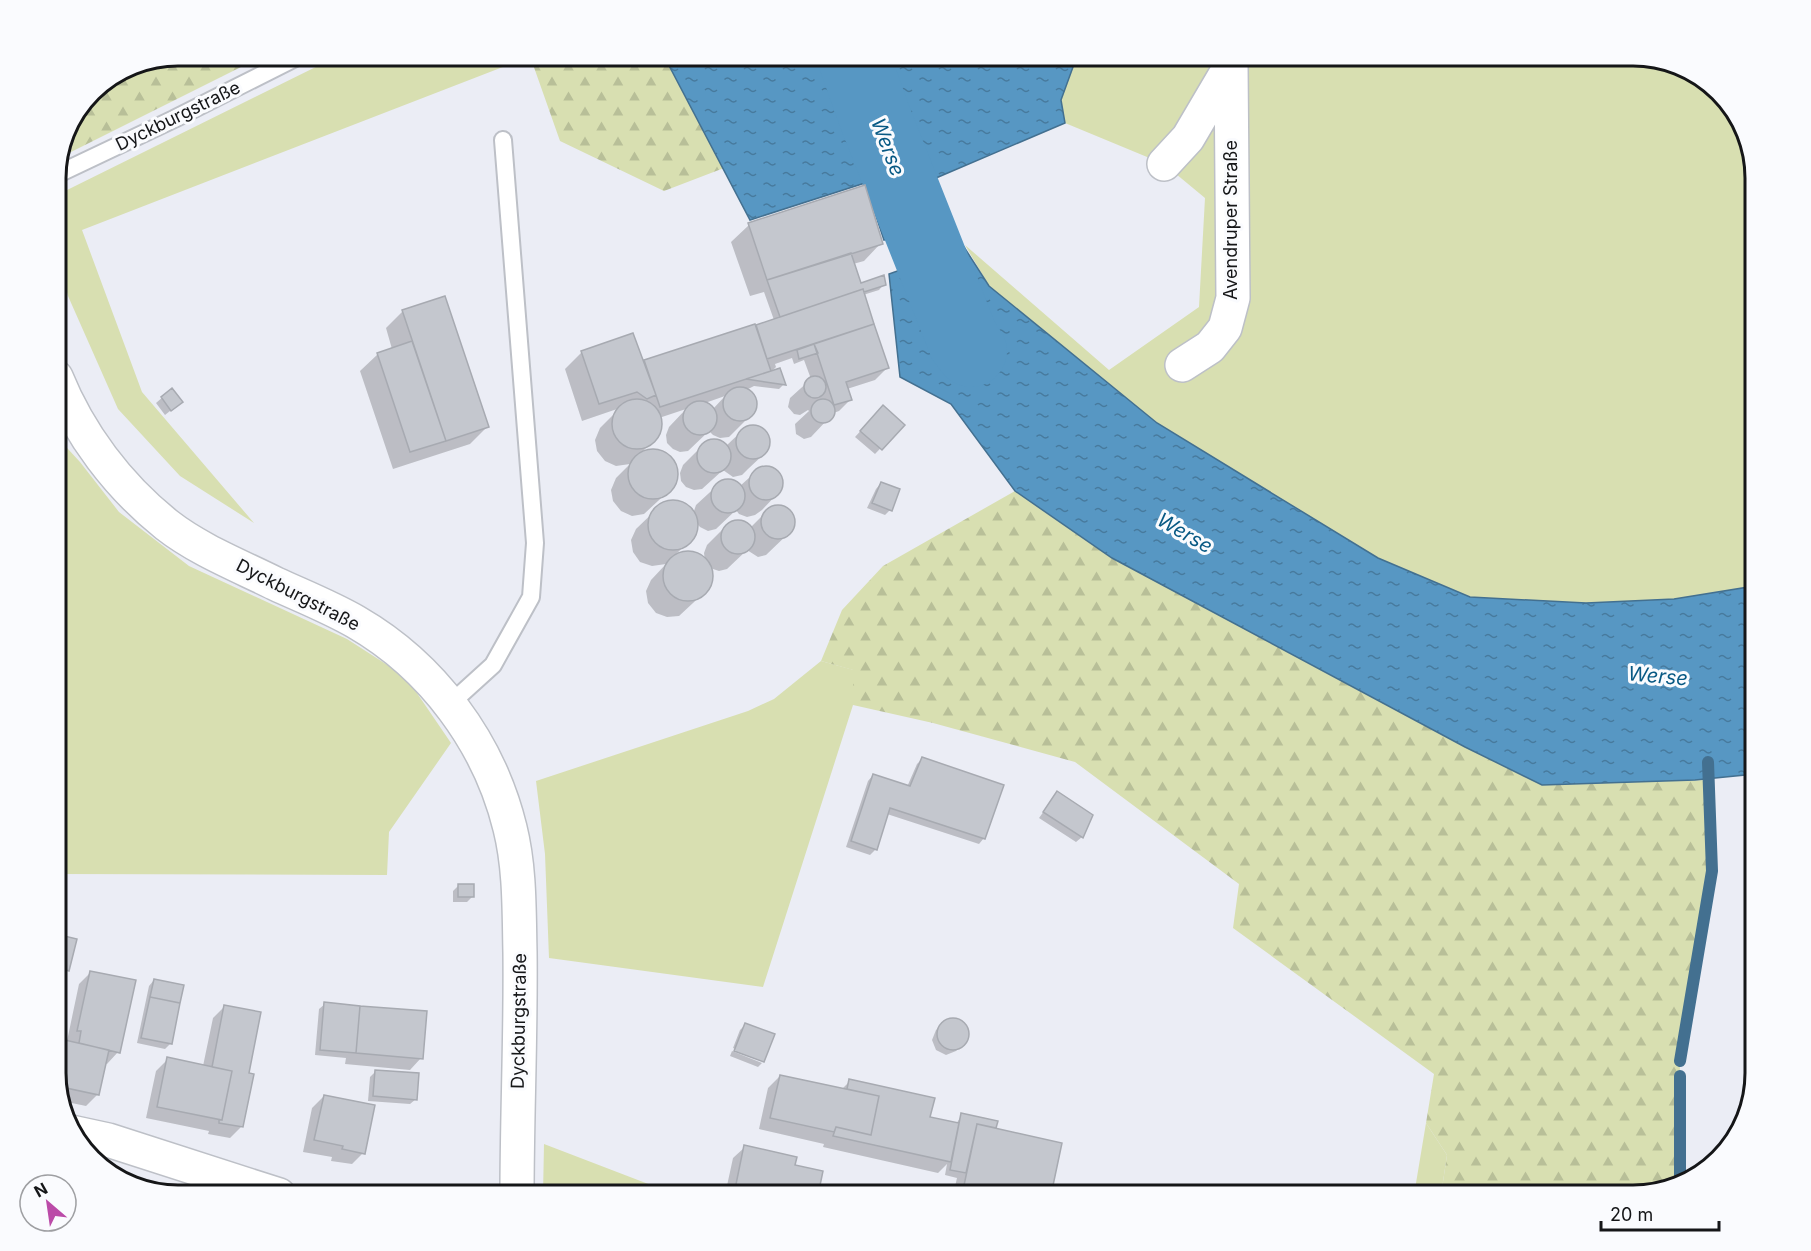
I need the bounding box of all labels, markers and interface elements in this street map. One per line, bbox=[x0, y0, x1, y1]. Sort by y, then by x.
street label: Dyckburgstraße bbox=[112, 76, 243, 155]
water label: Werse bbox=[866, 115, 910, 179]
street label: Avendruper Straße bbox=[1220, 140, 1241, 300]
water label: Werse bbox=[1153, 508, 1217, 558]
street label: Dyckburgstraße bbox=[233, 554, 364, 635]
water label: Werse bbox=[1627, 661, 1689, 691]
street label: Dyckburgstraße bbox=[507, 953, 530, 1089]
north arrow bbox=[18, 1173, 78, 1233]
text: N bbox=[31, 1178, 51, 1202]
scale bar bbox=[1601, 1194, 1720, 1232]
text: 20 m bbox=[1610, 1204, 1653, 1225]

